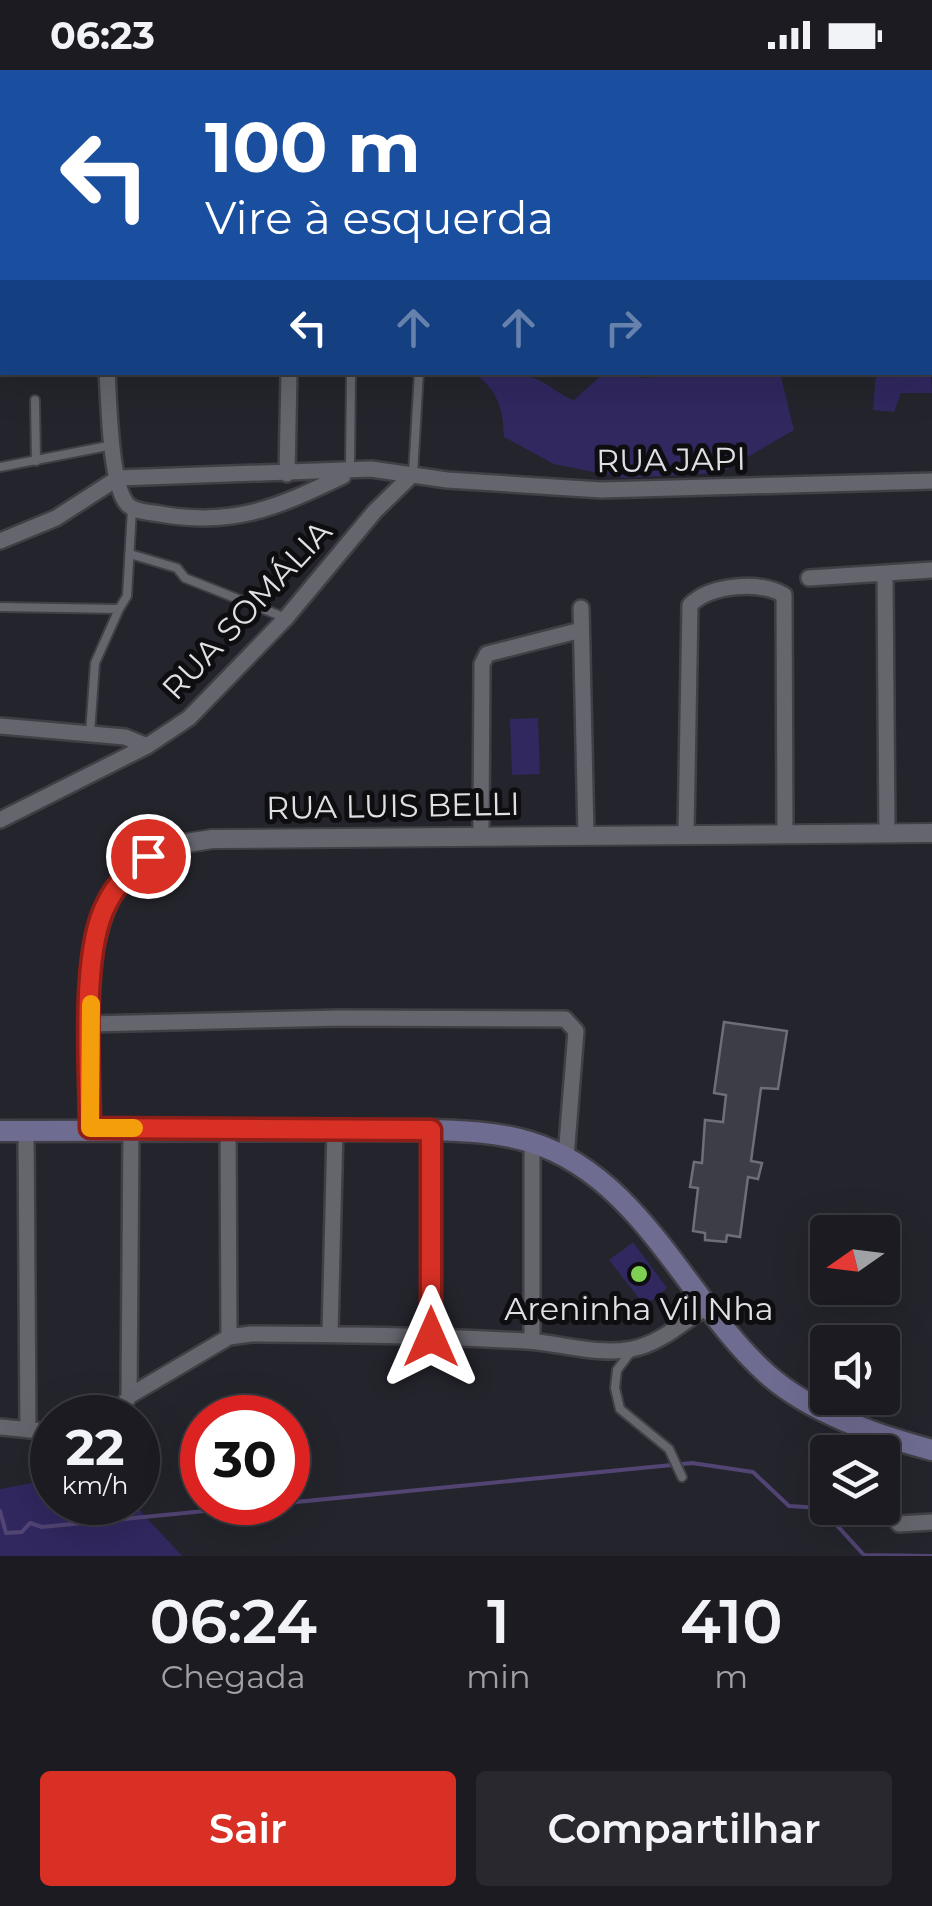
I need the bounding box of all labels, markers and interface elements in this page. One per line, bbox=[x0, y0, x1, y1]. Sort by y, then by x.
text: 06:23 bbox=[50, 12, 155, 59]
text: 100 m bbox=[205, 104, 421, 190]
icon: left bbox=[40, 110, 170, 240]
text: Vire à esquerda bbox=[205, 190, 554, 245]
icon: left bbox=[281, 300, 336, 355]
icon: ahead bbox=[386, 300, 441, 355]
icon: ahead bbox=[491, 300, 546, 355]
icon: right bbox=[596, 300, 651, 355]
street label: RUA JAPI bbox=[596, 439, 746, 480]
street label: RUA SOMÁLIA bbox=[154, 512, 340, 707]
street label: RUA LUIS BELLI bbox=[266, 784, 520, 827]
pin bbox=[106, 814, 191, 899]
icon: arrive bbox=[121, 829, 176, 884]
north arrow bbox=[810, 1215, 900, 1305]
map controls bbox=[810, 1215, 900, 1525]
marker: Areninha Vil Nha bbox=[628, 1263, 650, 1285]
position arrow bbox=[379, 1285, 483, 1389]
place label: Areninha Vil Nha bbox=[504, 1289, 774, 1328]
button: sound bbox=[810, 1325, 900, 1415]
speed limit sign: 30 bbox=[180, 1395, 310, 1525]
text: 22 bbox=[66, 1417, 125, 1478]
button: layers bbox=[810, 1435, 900, 1525]
text: km/h bbox=[62, 1470, 128, 1500]
text: 06:24 bbox=[149, 1585, 317, 1658]
text: 1 bbox=[487, 1585, 510, 1658]
text: 410 bbox=[680, 1585, 783, 1658]
text: Chegada bbox=[161, 1657, 306, 1696]
text: min bbox=[466, 1657, 531, 1696]
text: m bbox=[714, 1657, 748, 1696]
button: Sair bbox=[40, 1771, 456, 1886]
button: Compartilhar bbox=[476, 1771, 892, 1886]

